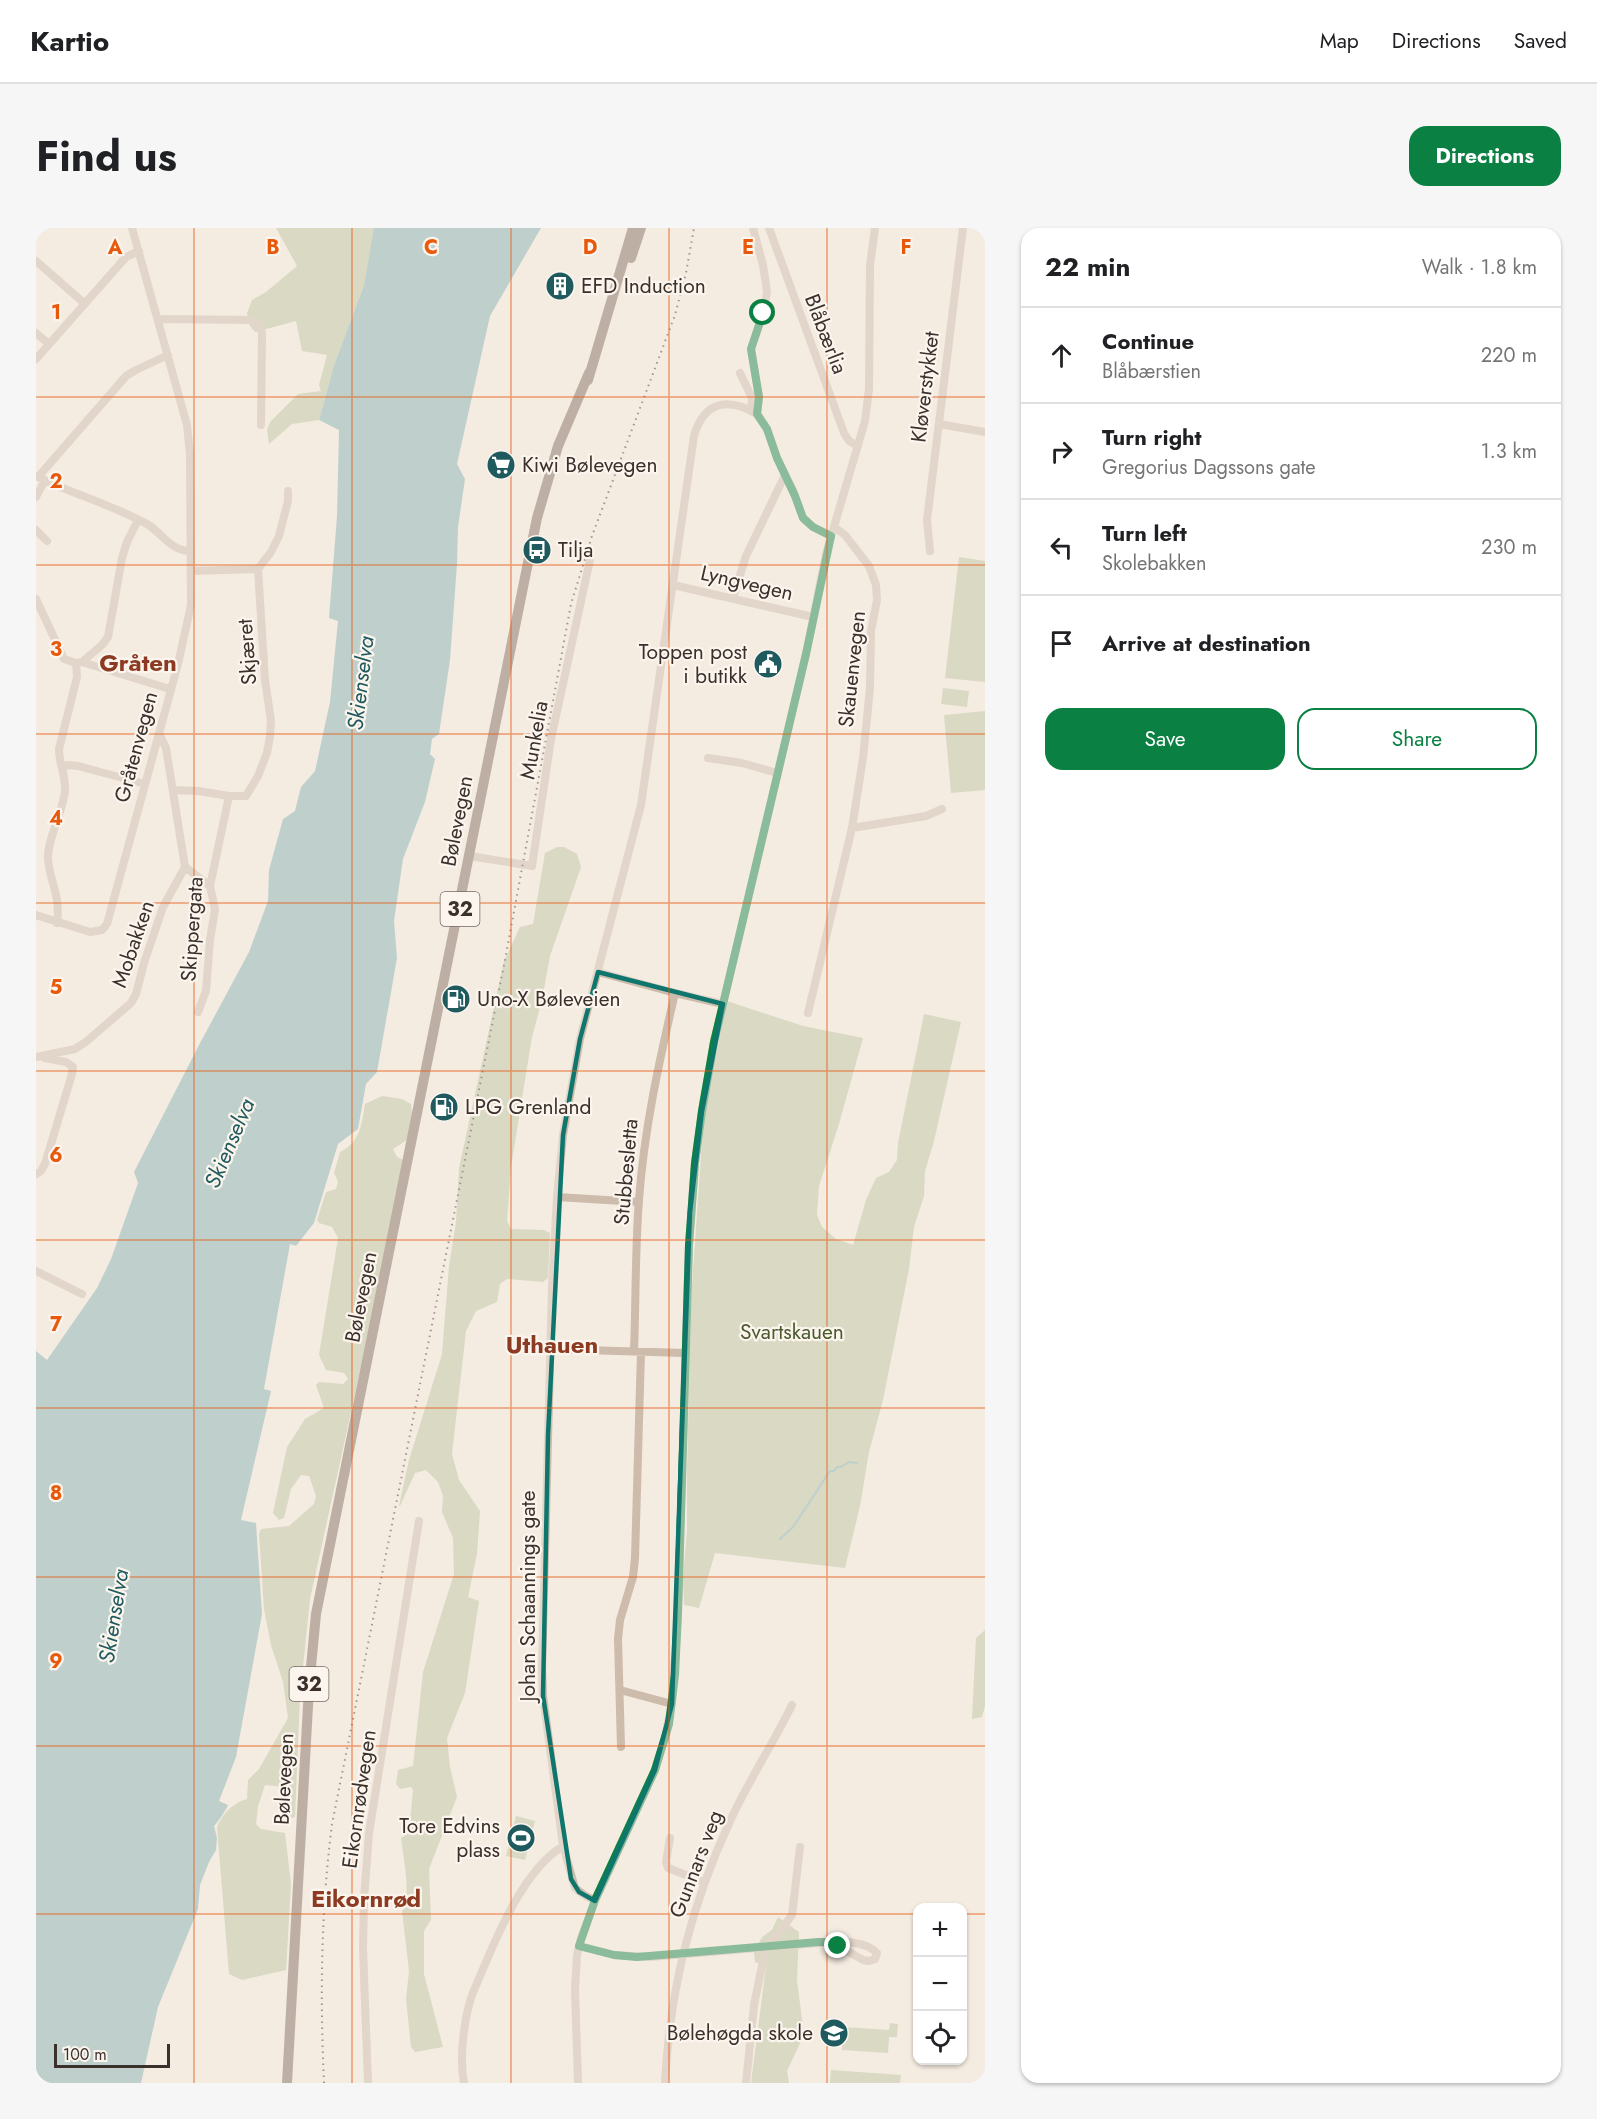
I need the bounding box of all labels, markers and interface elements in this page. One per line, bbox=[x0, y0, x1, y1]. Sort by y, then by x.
text: Kartio bbox=[30, 21, 109, 62]
text: Map bbox=[1320, 26, 1359, 56]
text: Directions bbox=[1392, 26, 1481, 56]
text: Saved bbox=[1514, 26, 1567, 56]
text: Find us bbox=[36, 126, 177, 187]
button: Directions bbox=[1409, 126, 1561, 186]
text: A bbox=[107, 233, 123, 262]
text: B bbox=[266, 233, 280, 262]
text: C bbox=[424, 233, 438, 262]
text: D bbox=[583, 233, 597, 262]
text: E bbox=[742, 233, 754, 262]
text: F bbox=[900, 233, 912, 262]
text: 22 min bbox=[1045, 248, 1130, 286]
text: Walk · 1.8 km bbox=[1422, 253, 1537, 282]
building icon: EFD Induction bbox=[544, 270, 576, 302]
place label: EFD Induction bbox=[581, 271, 706, 301]
street label: Blåbærlia bbox=[797, 290, 855, 378]
text: 1 bbox=[51, 298, 61, 327]
route start bbox=[749, 299, 775, 325]
text: Continue bbox=[1102, 325, 1194, 357]
street label: Kløverstykket bbox=[903, 330, 947, 444]
icon: ahead bbox=[1045, 339, 1078, 372]
text: 220 m bbox=[1481, 341, 1537, 370]
text: Blåbærstien bbox=[1102, 357, 1201, 386]
text: Turn right bbox=[1102, 421, 1202, 453]
icon: right bbox=[1045, 435, 1078, 468]
text: 1.3 km bbox=[1481, 437, 1537, 466]
supermarket icon: Kiwi Bølevegen bbox=[485, 449, 517, 481]
place label: Kiwi Bølevegen bbox=[522, 450, 657, 480]
text: Gregorius Dagssons gate bbox=[1102, 453, 1316, 482]
text: 2 bbox=[49, 467, 63, 496]
text: Turn left bbox=[1102, 517, 1187, 549]
icon: left bbox=[1045, 531, 1078, 564]
text: 230 m bbox=[1481, 533, 1537, 562]
bus stop icon: Tilja bbox=[521, 534, 553, 566]
place label: Tilja bbox=[558, 535, 593, 565]
text: Skolebakken bbox=[1102, 549, 1206, 578]
street label: Lyngvegen bbox=[698, 558, 796, 608]
street label: Skauenvegen bbox=[831, 609, 873, 729]
street label: Skjæret bbox=[230, 618, 264, 686]
icon: arrive bbox=[1045, 627, 1078, 660]
text: Arrive at destination bbox=[1102, 627, 1311, 659]
water label: Skienselva bbox=[338, 634, 382, 732]
text: 3 bbox=[50, 635, 62, 664]
place label: Toppen post i butikk bbox=[639, 637, 748, 691]
district label: Gråten bbox=[99, 645, 177, 680]
public building icon: Toppen post i butikk bbox=[752, 648, 784, 680]
street label: Gråtenvegen bbox=[107, 688, 165, 806]
street label: Munkelia bbox=[512, 698, 556, 782]
button: Save bbox=[1045, 708, 1285, 770]
button: Share bbox=[1297, 708, 1537, 770]
street label: Bølevegen bbox=[433, 773, 481, 869]
text: 4 bbox=[49, 804, 63, 833]
street label: Skippergata bbox=[173, 876, 211, 982]
road number: 32 bbox=[440, 892, 480, 926]
street label: Mobakken bbox=[104, 896, 162, 992]
text: 5 bbox=[50, 973, 63, 1002]
fuel station icon: Uno-X Bøleveien bbox=[440, 983, 472, 1015]
place label: Uno-X Bøleveien bbox=[477, 984, 621, 1014]
fuel station icon: LPG Grenland bbox=[428, 1091, 460, 1123]
place label: LPG Grenland bbox=[465, 1092, 591, 1122]
water label: Skienselva bbox=[196, 1093, 262, 1193]
street label: Stubbesletta bbox=[606, 1118, 646, 1226]
text: 6 bbox=[49, 1141, 63, 1170]
street label: Bølevegen bbox=[337, 1249, 385, 1345]
text: 7 bbox=[50, 1310, 63, 1339]
park label: Svartskauen bbox=[740, 1317, 844, 1347]
district label: Uthauen bbox=[506, 1327, 598, 1362]
text: 8 bbox=[50, 1479, 62, 1508]
street label: Johan Schaannings gate bbox=[513, 1490, 543, 1704]
water label: Skienselva bbox=[90, 1567, 136, 1665]
text: 9 bbox=[49, 1647, 63, 1676]
road number: 32 bbox=[290, 1667, 328, 1701]
street label: Eikornrødvegen bbox=[334, 1728, 384, 1870]
street label: Bølevegen bbox=[267, 1732, 301, 1826]
street label: Gunnars veg bbox=[662, 1806, 730, 1922]
place label: Tore Edvins plass bbox=[399, 1811, 500, 1865]
sports icon: Tore Edvins plass bbox=[505, 1822, 537, 1854]
district label: Eikornrød bbox=[311, 1881, 421, 1916]
map controls bbox=[913, 1903, 967, 2065]
button: + bbox=[913, 1903, 967, 1957]
route end bbox=[824, 1932, 850, 1958]
button: − bbox=[913, 1957, 967, 2011]
button: locate bbox=[913, 2011, 967, 2065]
school or university icon: Bølehøgda skole bbox=[818, 2017, 850, 2049]
place label: Bølehøgda skole bbox=[667, 2018, 813, 2048]
scale bar bbox=[54, 2041, 170, 2068]
text: 100 m bbox=[63, 2043, 107, 2066]

